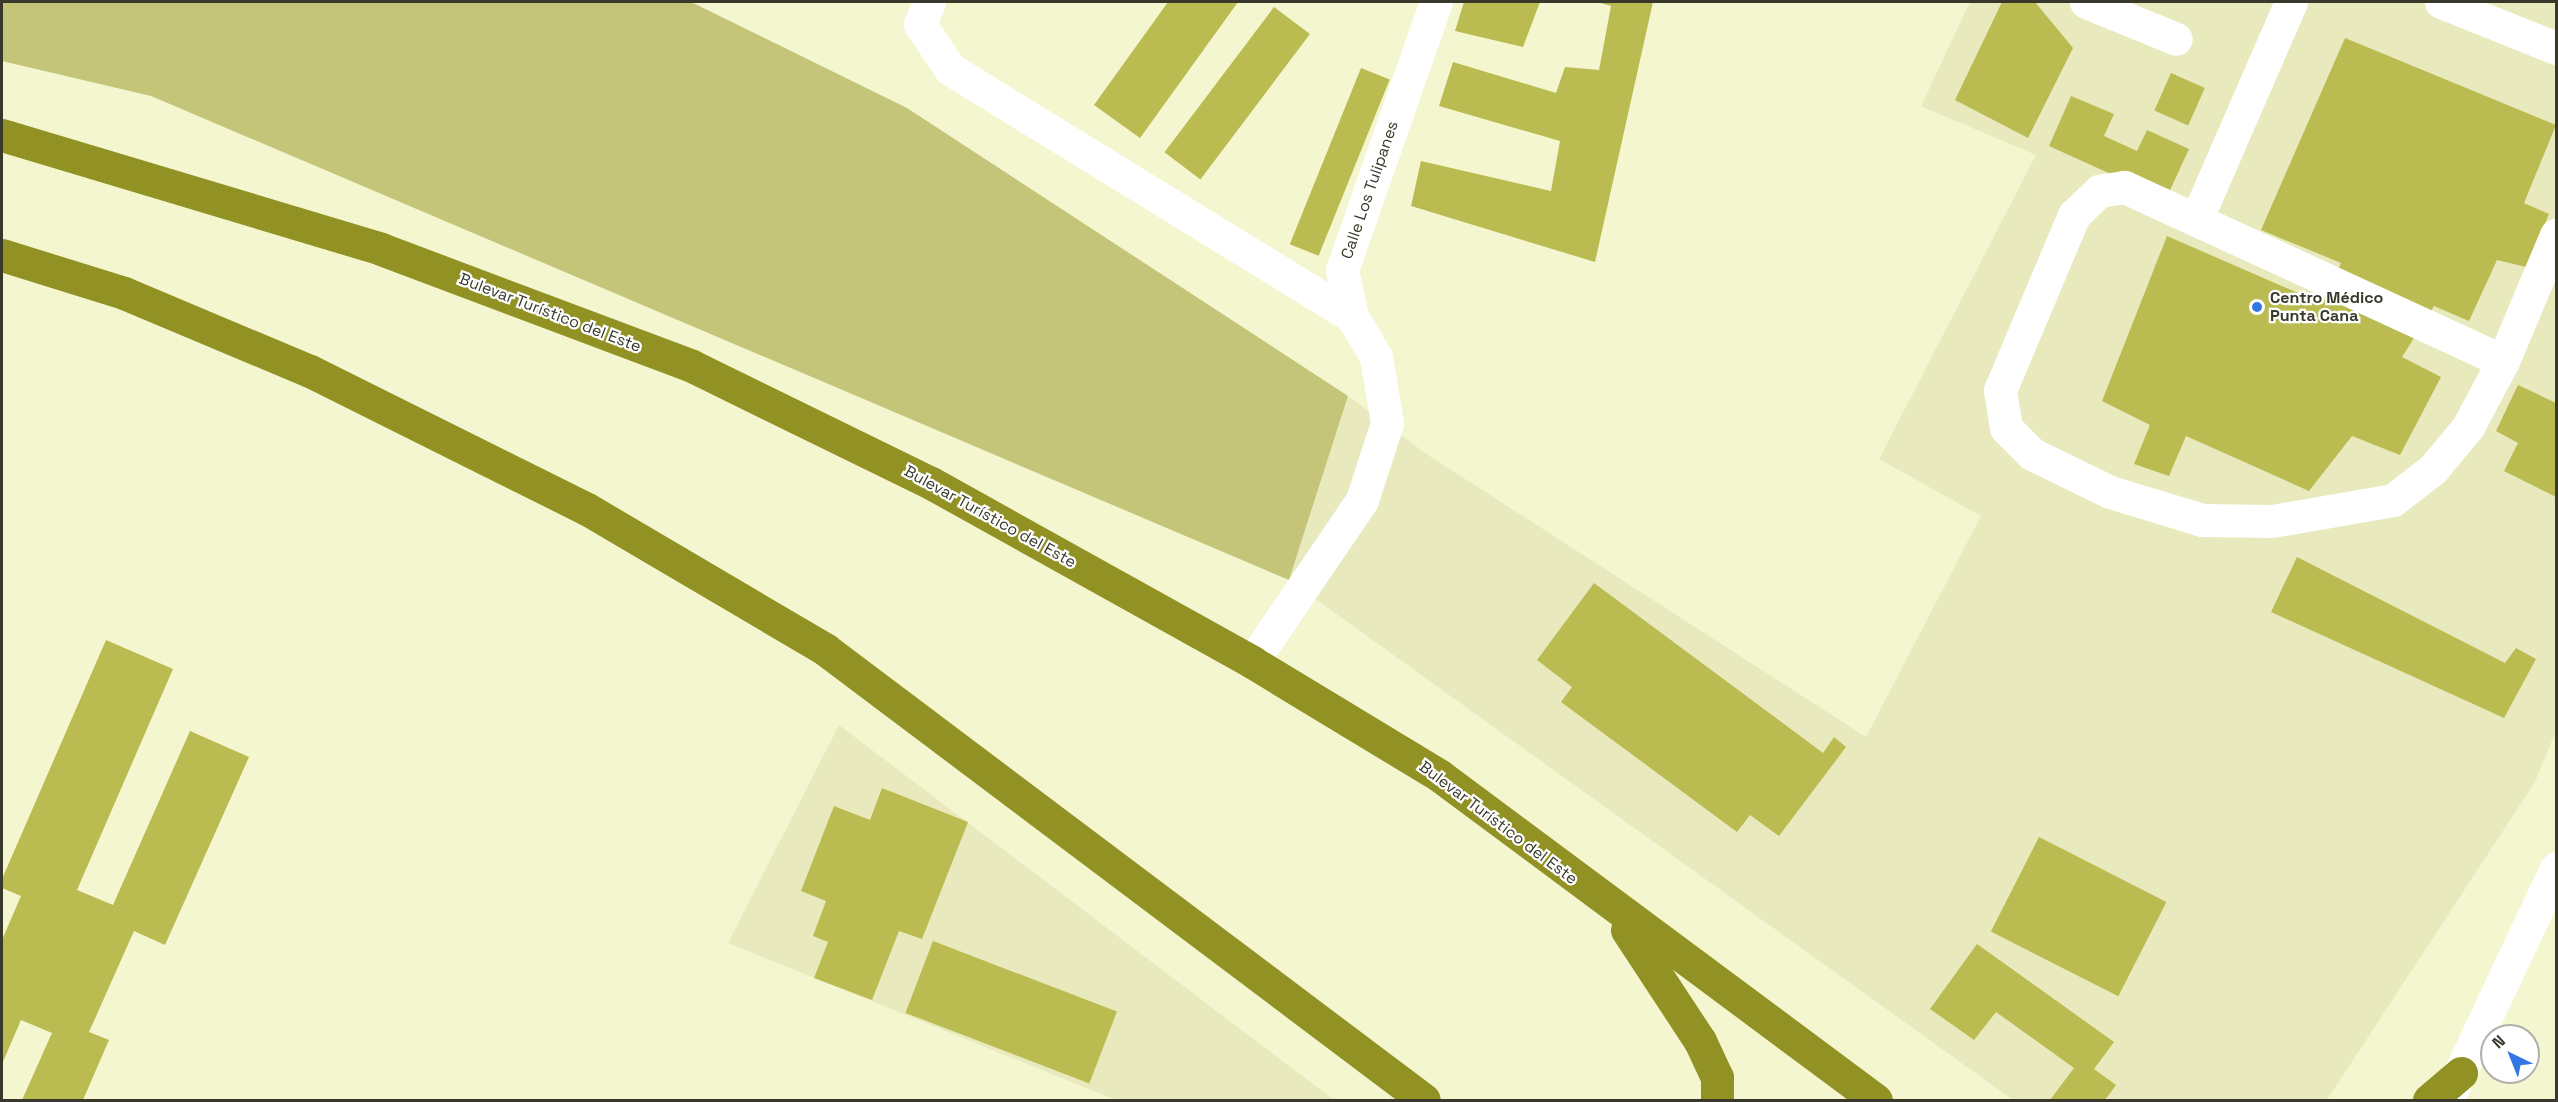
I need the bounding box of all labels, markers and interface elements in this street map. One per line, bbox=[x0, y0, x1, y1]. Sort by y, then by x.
street label: Calle Los Tulipanes bbox=[1337, 118, 1403, 262]
street label: Bulevar Turístico del Este bbox=[456, 269, 644, 357]
place label: Centro Médico Punta Cana bbox=[2270, 288, 2383, 326]
marker: Centro Médico Punta Cana bbox=[2248, 298, 2266, 316]
street label: Bulevar Turístico del Este bbox=[901, 462, 1079, 572]
street label: Bulevar Turístico del Este bbox=[1415, 757, 1581, 889]
north arrow bbox=[2480, 1024, 2540, 1084]
text: N bbox=[2488, 1031, 2510, 1053]

